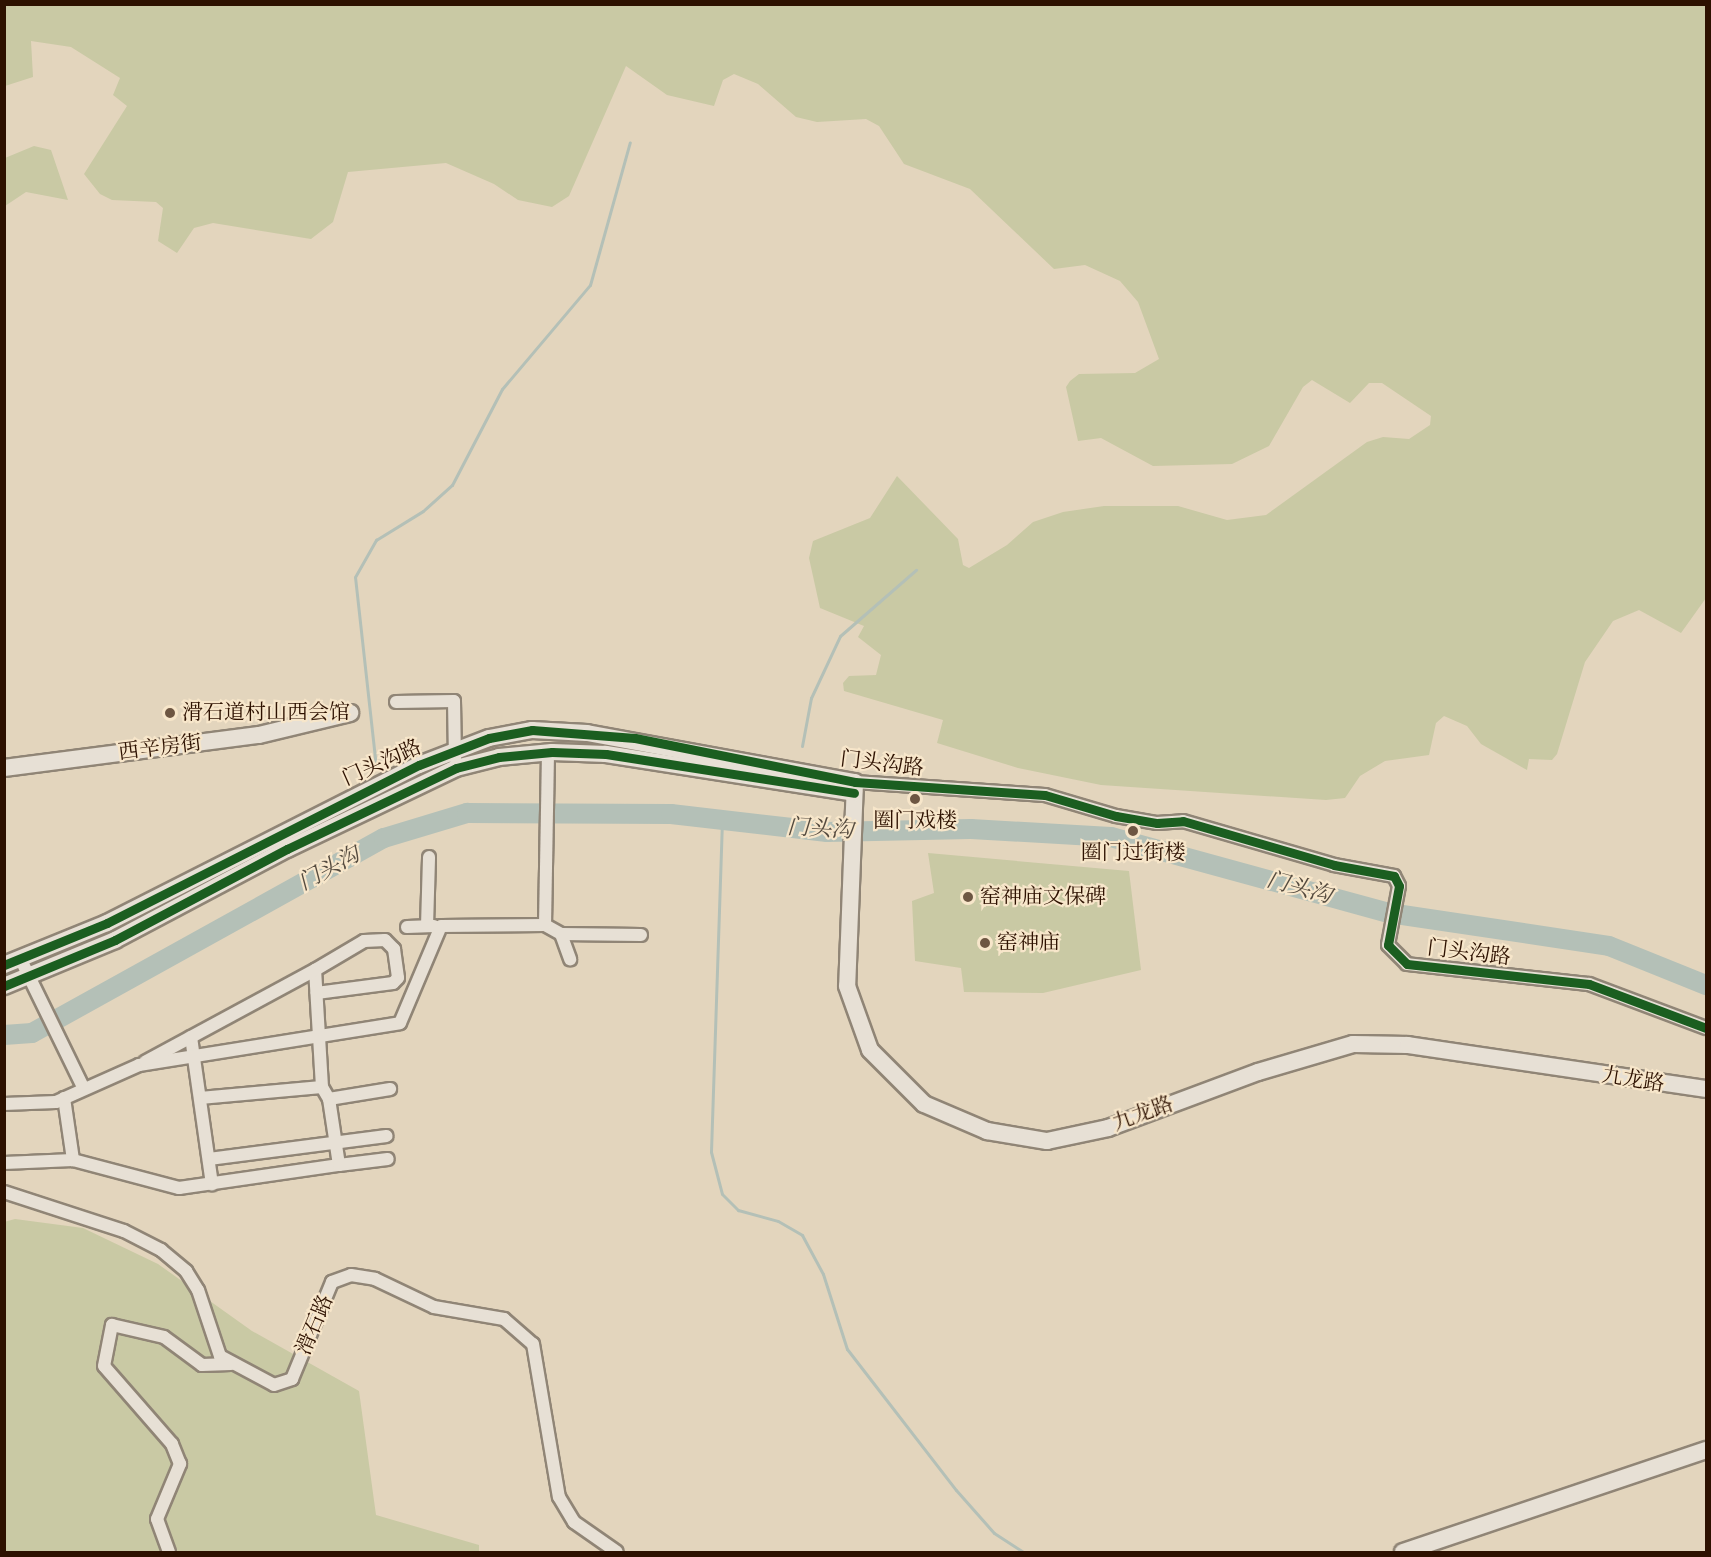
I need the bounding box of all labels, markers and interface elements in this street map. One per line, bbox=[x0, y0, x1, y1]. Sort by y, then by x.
place label: 滑石道村山西会馆 bbox=[182, 700, 350, 726]
marker: 滑石道村山西会馆 bbox=[163, 706, 177, 720]
street label: 西辛房街 bbox=[117, 730, 203, 766]
street label: 门头沟路 bbox=[339, 734, 425, 792]
street label: 门头沟路 bbox=[839, 746, 925, 782]
marker: 圈门戏楼 bbox=[908, 792, 922, 806]
place label: 圈门戏楼 bbox=[873, 808, 957, 834]
water label: 门头沟 bbox=[786, 814, 854, 844]
marker: 圈门过街楼 bbox=[1126, 824, 1140, 838]
place label: 圈门过街楼 bbox=[1081, 840, 1185, 866]
water label: 门头沟 bbox=[294, 841, 364, 897]
water label: 门头沟 bbox=[1264, 867, 1334, 909]
place label: 窑神庙文保碑 bbox=[980, 884, 1106, 910]
marker: 窑神庙文保碑 bbox=[961, 890, 975, 904]
place label: 窑神庙 bbox=[997, 930, 1060, 956]
street label: 门头沟路 bbox=[1426, 935, 1512, 971]
marker: 窑神庙 bbox=[978, 936, 992, 950]
street label: 九龙路 bbox=[1600, 1063, 1666, 1097]
street label: 九龙路 bbox=[1109, 1091, 1177, 1137]
street label: 滑石路 bbox=[291, 1291, 339, 1359]

